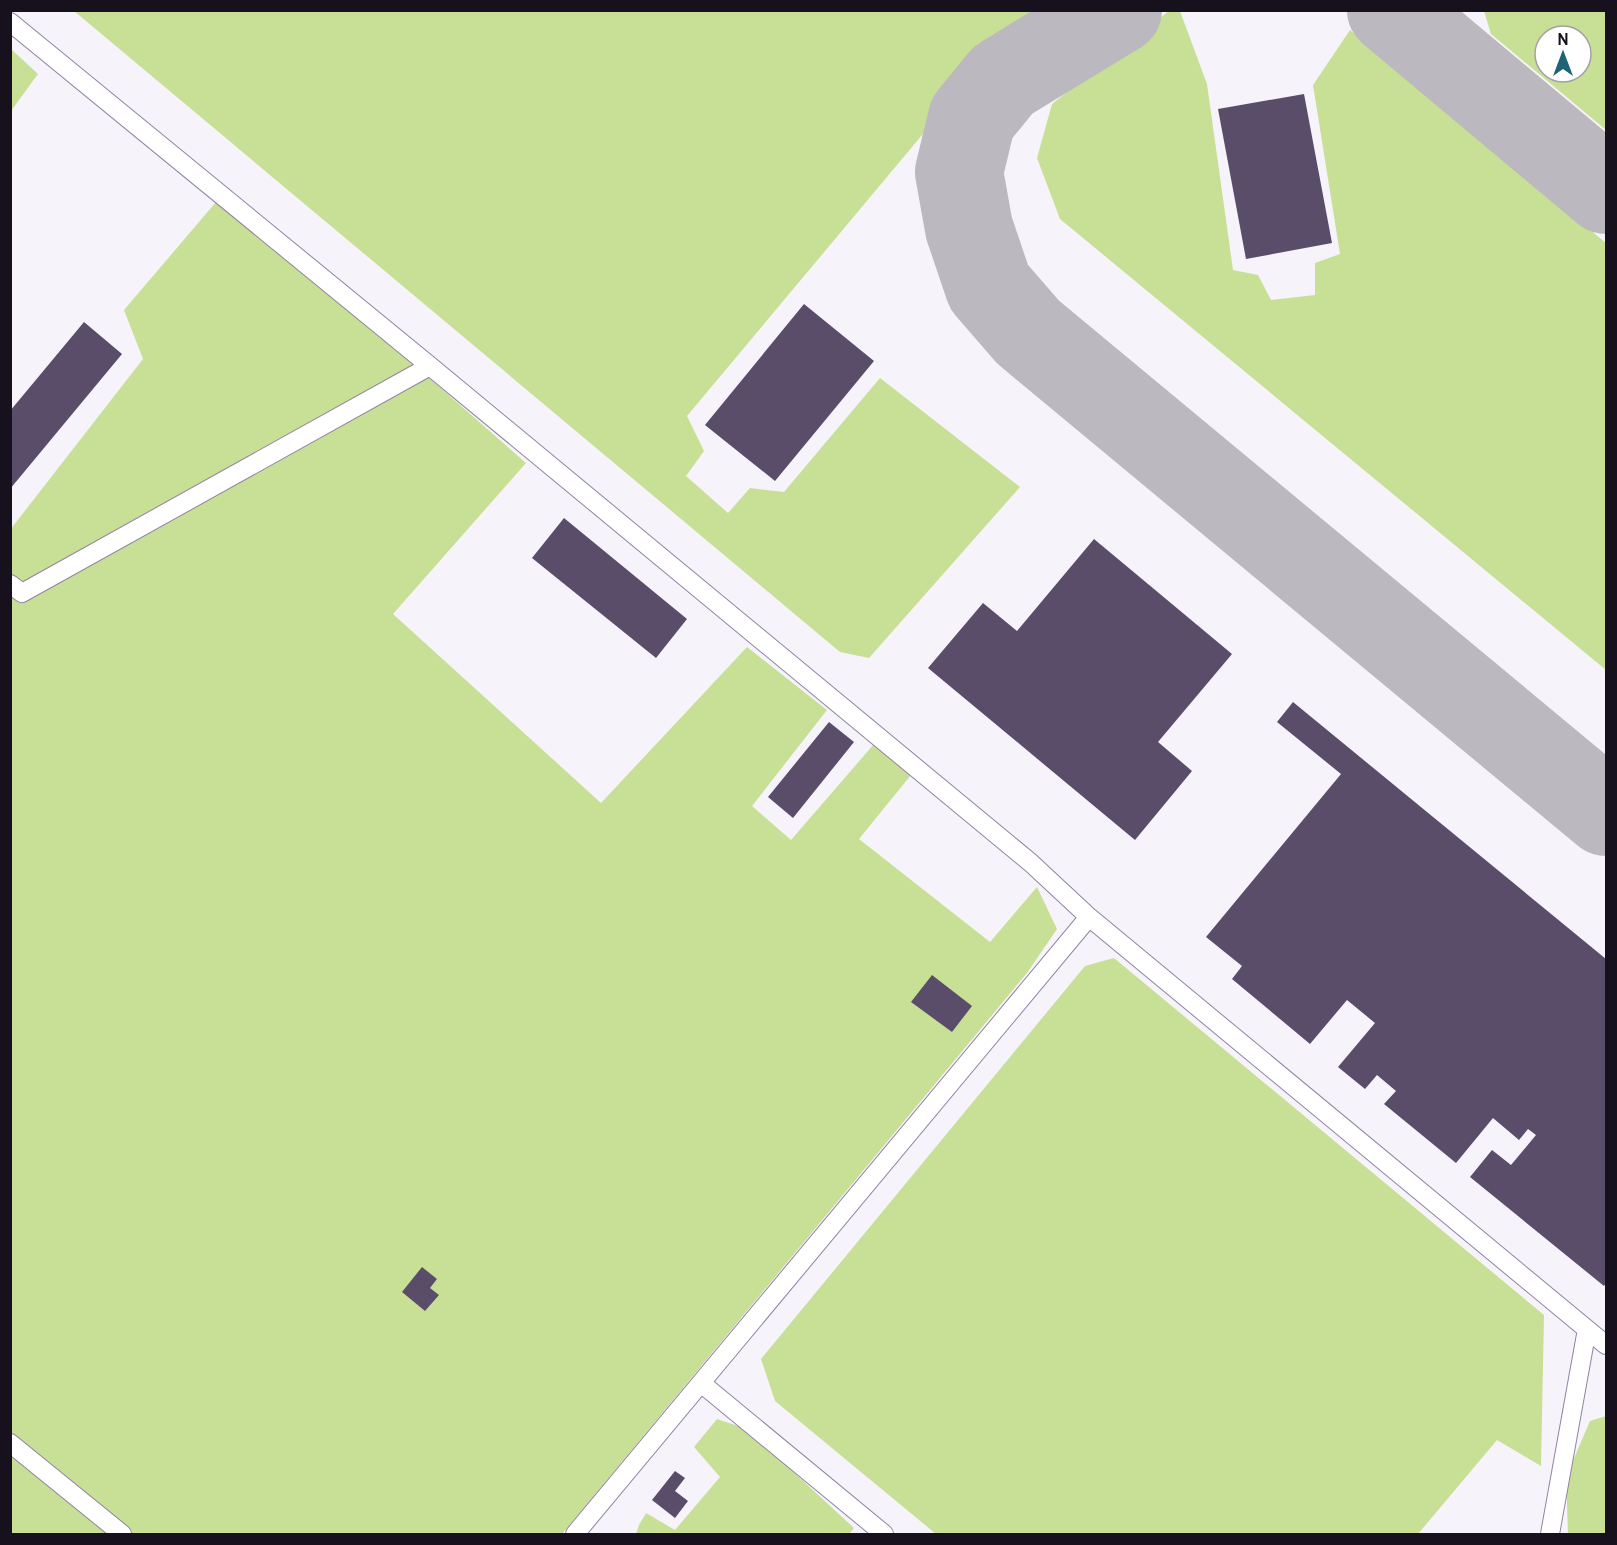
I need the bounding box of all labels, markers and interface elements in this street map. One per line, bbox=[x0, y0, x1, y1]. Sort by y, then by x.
north arrow bbox=[1533, 24, 1593, 84]
text: N bbox=[1557, 31, 1569, 51]

